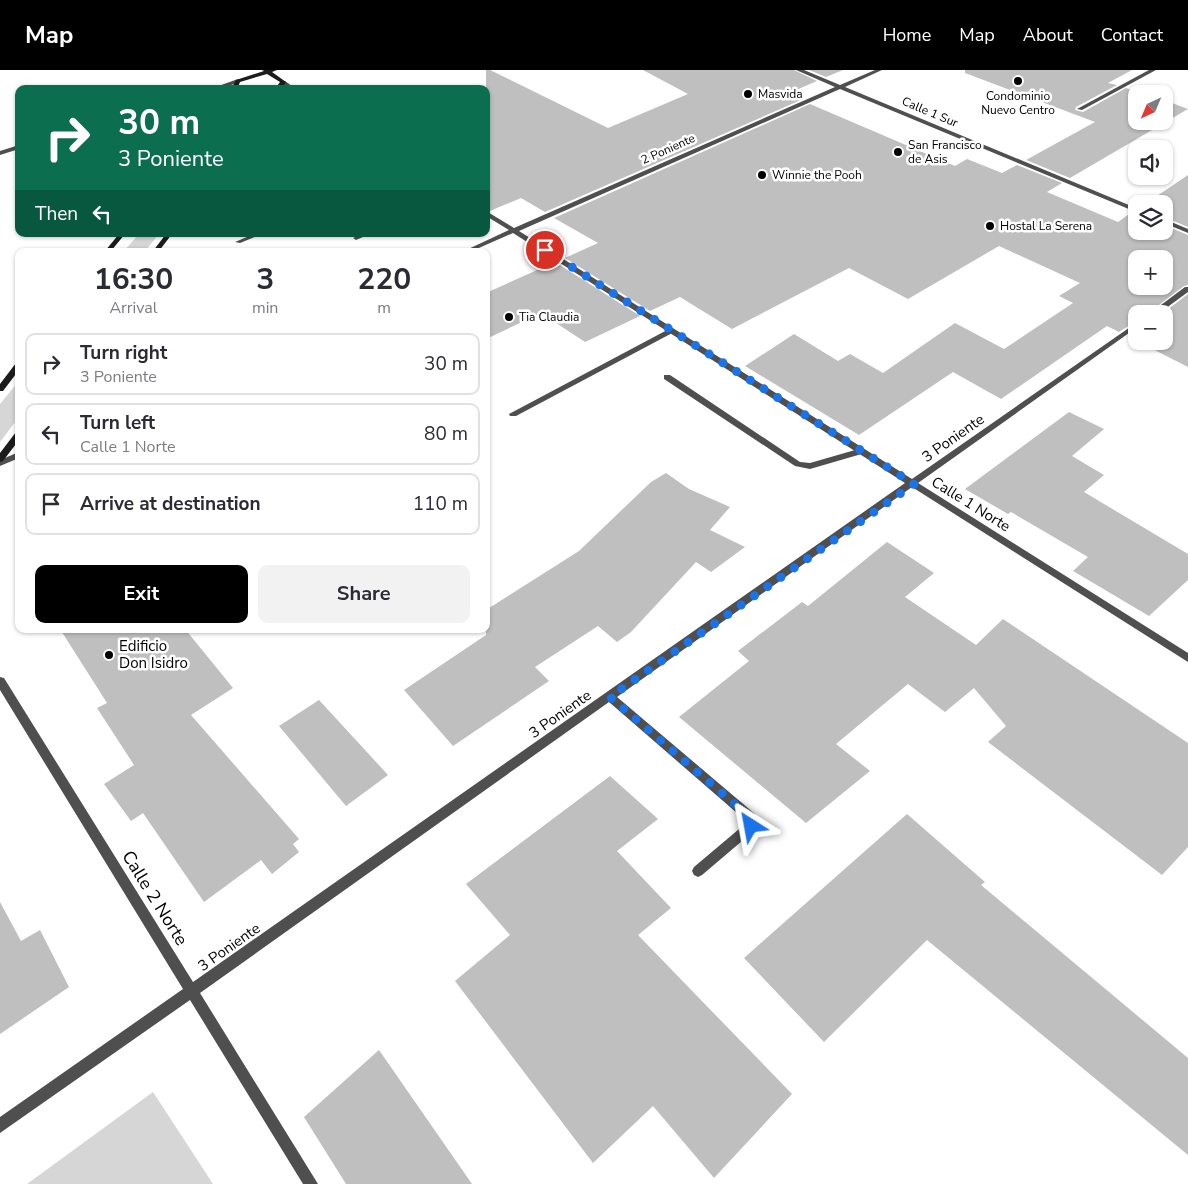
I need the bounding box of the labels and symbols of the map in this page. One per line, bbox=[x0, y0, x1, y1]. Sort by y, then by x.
marker: Condominio Nuevo Centro bbox=[1012, 75, 1024, 87]
north arrow bbox=[1128, 85, 1172, 130]
place label: Masvida bbox=[758, 86, 803, 102]
marker: Masvida bbox=[742, 88, 754, 100]
place label: Condominio Nuevo Centro bbox=[981, 88, 1055, 118]
street label: Calle 1 Sur bbox=[900, 93, 961, 131]
street label: 2 Poniente bbox=[638, 130, 698, 168]
place label: San Francisco de Asis bbox=[908, 137, 982, 167]
marker: San Francisco de Asis bbox=[892, 146, 904, 158]
place label: Winnie the Pooh bbox=[772, 167, 862, 183]
marker: Winnie the Pooh bbox=[756, 169, 768, 181]
place label: Hostal La Serena bbox=[1000, 218, 1092, 234]
marker: Hostal La Serena bbox=[984, 220, 996, 232]
pin bbox=[524, 229, 566, 271]
place label: Tia Claudia bbox=[519, 309, 579, 325]
marker: Tia Claudia bbox=[503, 311, 515, 323]
street label: 3 Poniente bbox=[918, 409, 988, 467]
street label: Calle 1 Norte bbox=[928, 472, 1014, 536]
place label: Edificio Don Isidro bbox=[119, 636, 188, 673]
marker: Edificio Don Isidro bbox=[103, 649, 115, 661]
street label: 3 Poniente bbox=[525, 685, 595, 743]
position arrow bbox=[724, 799, 776, 851]
street label: Calle 2 Norte bbox=[116, 846, 194, 950]
street label: 3 Poniente bbox=[194, 918, 264, 976]

